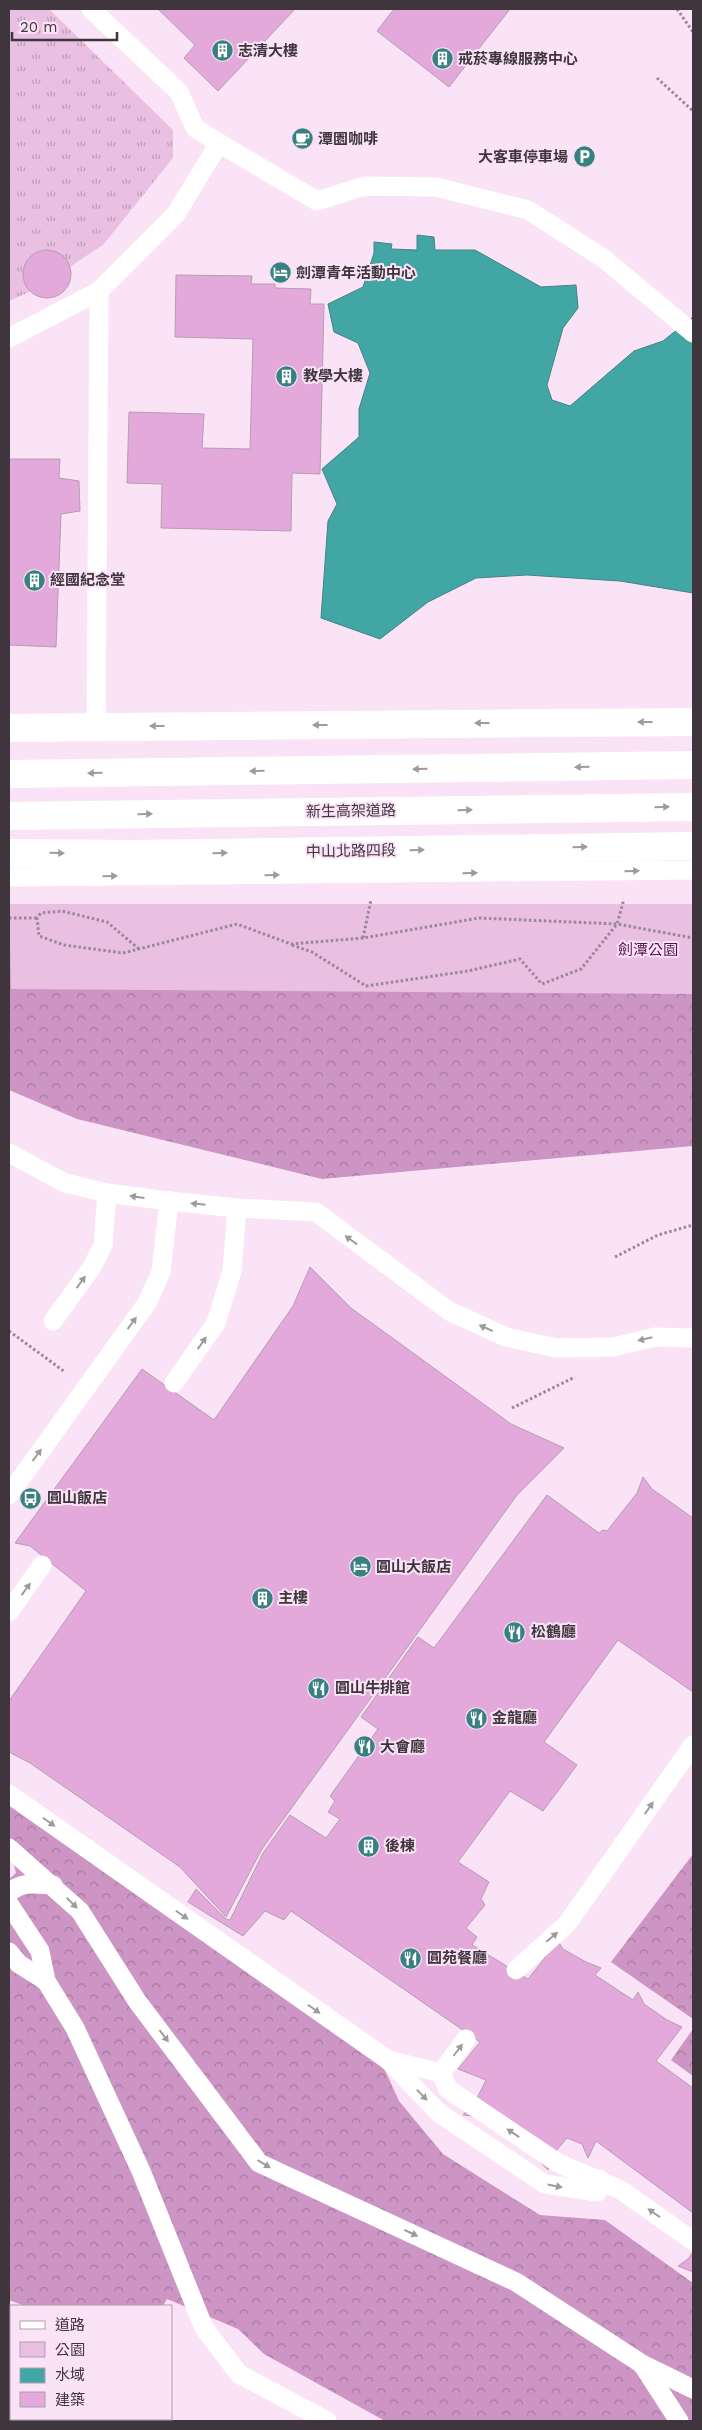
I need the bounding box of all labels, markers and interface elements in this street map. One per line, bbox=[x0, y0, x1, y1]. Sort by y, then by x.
scale bar bbox=[12, 10, 118, 42]
text: 20 m bbox=[20, 18, 58, 36]
building icon: 志清大樓 bbox=[210, 39, 234, 63]
place label: 志清大樓 bbox=[238, 42, 298, 60]
building icon: 戒菸專線服務中心 bbox=[430, 47, 454, 71]
place label: 戒菸專線服務中心 bbox=[458, 50, 578, 68]
cafe icon: 潭園咖啡 bbox=[290, 127, 314, 151]
place label: 潭園咖啡 bbox=[318, 130, 378, 148]
parking icon: 大客車停車場 bbox=[572, 145, 596, 169]
place label: 大客車停車場 bbox=[478, 148, 568, 166]
hotel icon: 劍潭青年活動中心 bbox=[268, 261, 292, 285]
place label: 劍潭青年活動中心 bbox=[296, 264, 416, 282]
building icon: 教學大樓 bbox=[275, 364, 299, 388]
place label: 教學大樓 bbox=[303, 367, 363, 385]
building icon: 經國紀念堂 bbox=[22, 568, 46, 592]
place label: 經國紀念堂 bbox=[50, 571, 125, 589]
one-way arrow bbox=[636, 718, 652, 726]
one-way arrow bbox=[474, 719, 490, 727]
one-way arrow bbox=[311, 721, 327, 729]
one-way arrow bbox=[149, 722, 165, 730]
one-way arrow bbox=[574, 763, 590, 771]
one-way arrow bbox=[412, 765, 428, 773]
one-way arrow bbox=[249, 767, 265, 775]
one-way arrow bbox=[87, 769, 103, 777]
street label: 新生高架道路 bbox=[306, 801, 396, 821]
one-way arrow bbox=[654, 803, 670, 811]
one-way arrow bbox=[457, 806, 473, 814]
one-way arrow bbox=[137, 810, 153, 818]
street label: 中山北路四段 bbox=[306, 841, 396, 861]
one-way arrow bbox=[572, 843, 588, 851]
one-way arrow bbox=[410, 846, 426, 854]
one-way arrow bbox=[50, 849, 66, 857]
one-way arrow bbox=[212, 849, 228, 857]
one-way arrow bbox=[625, 867, 641, 875]
one-way arrow bbox=[462, 869, 478, 877]
one-way arrow bbox=[265, 871, 281, 879]
one-way arrow bbox=[102, 872, 118, 880]
park label: 劍潭公園 bbox=[618, 941, 678, 959]
one-way arrow bbox=[129, 1193, 145, 1201]
one-way arrow bbox=[190, 1200, 206, 1208]
one-way arrow bbox=[345, 1234, 358, 1245]
one-way arrow bbox=[76, 1276, 87, 1289]
one-way arrow bbox=[127, 1317, 137, 1330]
one-way arrow bbox=[479, 1324, 493, 1332]
one-way arrow bbox=[637, 1335, 652, 1343]
one-way arrow bbox=[197, 1336, 207, 1350]
one-way arrow bbox=[32, 1448, 42, 1462]
bus stop icon: 圓山飯店 bbox=[19, 1486, 43, 1510]
place label: 圓山飯店 bbox=[47, 1489, 107, 1507]
hotel icon: 圓山大飯店 bbox=[348, 1555, 372, 1579]
place label: 圓山大飯店 bbox=[376, 1558, 451, 1576]
one-way arrow bbox=[20, 1582, 30, 1595]
building icon: 主樓 bbox=[250, 1586, 274, 1610]
place label: 主樓 bbox=[278, 1589, 308, 1607]
restaurant icon: 松鶴廳 bbox=[503, 1620, 527, 1644]
place label: 松鶴廳 bbox=[531, 1623, 576, 1641]
restaurant icon: 圓山牛排館 bbox=[307, 1676, 331, 1700]
place label: 圓山牛排館 bbox=[335, 1679, 410, 1697]
restaurant icon: 金龍廳 bbox=[464, 1706, 488, 1730]
place label: 金龍廳 bbox=[492, 1709, 537, 1727]
restaurant icon: 大會廳 bbox=[352, 1735, 376, 1759]
place label: 大會廳 bbox=[380, 1738, 425, 1756]
one-way arrow bbox=[644, 1801, 654, 1814]
one-way arrow bbox=[42, 1817, 55, 1827]
building icon: 後棟 bbox=[357, 1834, 381, 1858]
place label: 後棟 bbox=[385, 1837, 415, 1855]
one-way arrow bbox=[66, 1897, 78, 1909]
one-way arrow bbox=[175, 1910, 188, 1920]
one-way arrow bbox=[546, 1932, 558, 1943]
restaurant icon: 圓苑餐廳 bbox=[399, 1946, 423, 1970]
place label: 圓苑餐廳 bbox=[427, 1949, 487, 1967]
one-way arrow bbox=[308, 2004, 321, 2014]
one-way arrow bbox=[159, 2029, 170, 2042]
one-way arrow bbox=[453, 2044, 464, 2057]
one-way arrow bbox=[416, 2089, 428, 2101]
one-way arrow bbox=[506, 2128, 520, 2138]
one-way arrow bbox=[256, 2160, 271, 2168]
one-way arrow bbox=[548, 2182, 564, 2190]
one-way arrow bbox=[647, 2208, 660, 2218]
one-way arrow bbox=[404, 2229, 418, 2237]
legend bbox=[10, 2305, 172, 2420]
text: 道路 bbox=[55, 2316, 85, 2334]
text: 公園 bbox=[55, 2341, 85, 2359]
text: 水域 bbox=[55, 2366, 85, 2384]
text: 建築 bbox=[55, 2391, 85, 2409]

